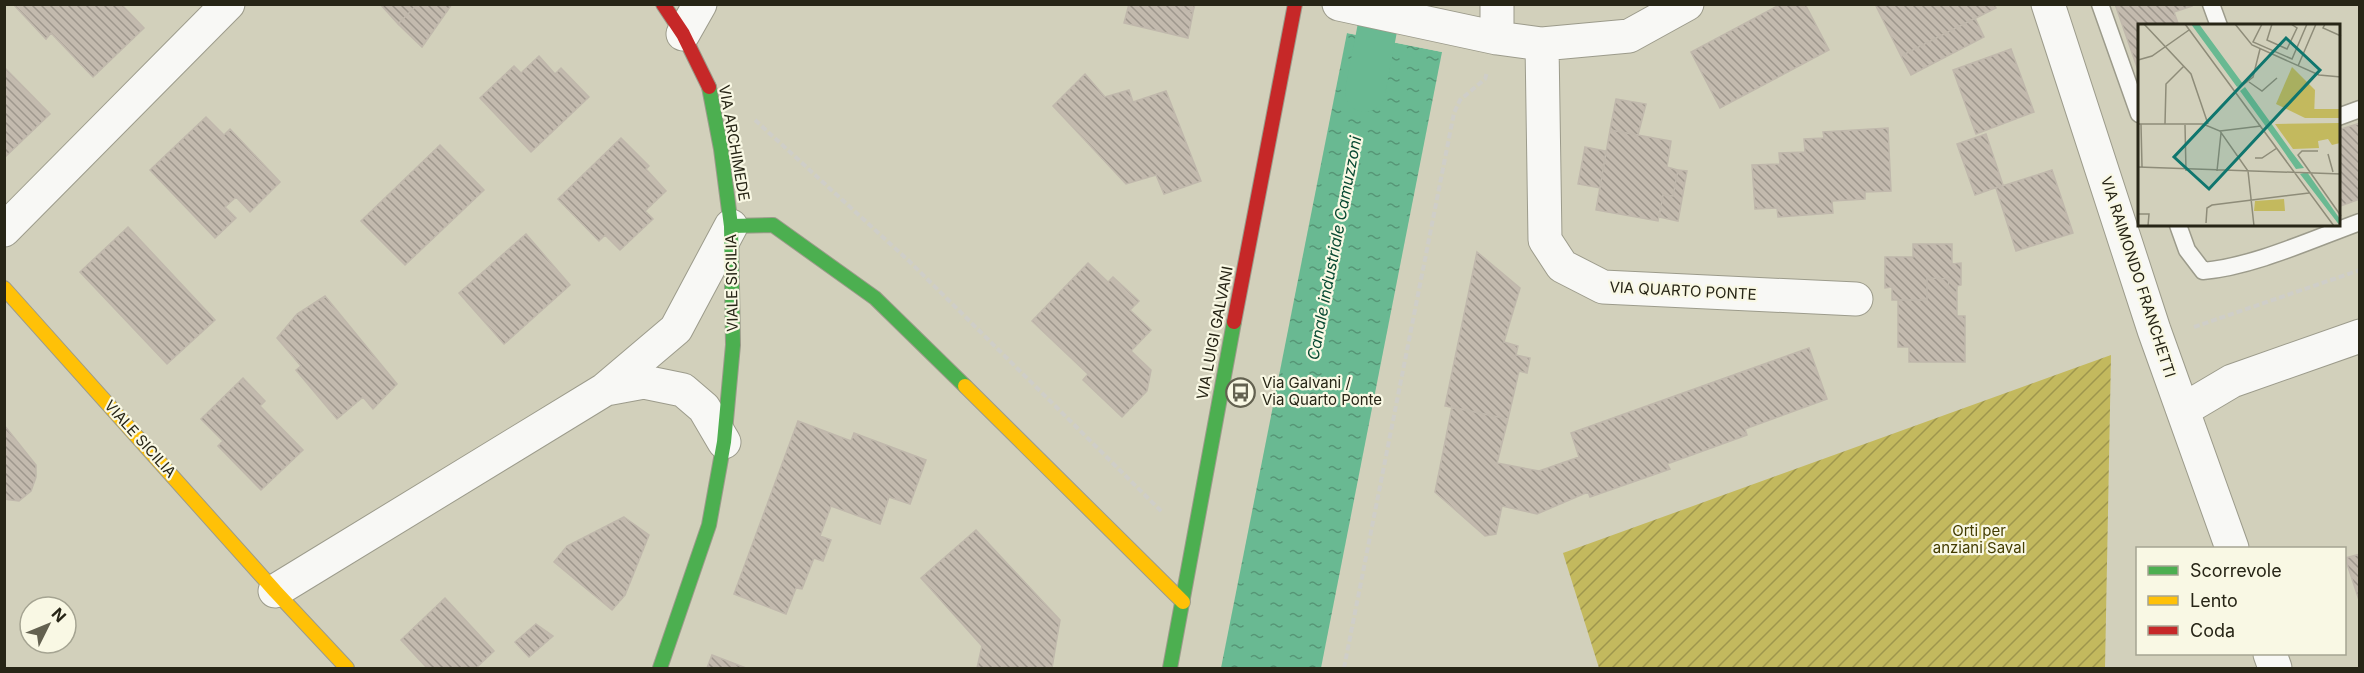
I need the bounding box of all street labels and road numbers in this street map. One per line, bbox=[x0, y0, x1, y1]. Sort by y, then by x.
street label: VIA ARCHIMEDE bbox=[715, 83, 754, 202]
street label: VIA RAIMONDO FRANCHETTI bbox=[2097, 174, 2180, 380]
street label: VIALE SICILIA bbox=[721, 234, 742, 332]
street label: VIA LUIGI GALVANI bbox=[1192, 264, 1237, 401]
street label: VIA QUARTO PONTE bbox=[1609, 277, 1757, 304]
street label: VIALE SICILIA bbox=[101, 396, 180, 481]

